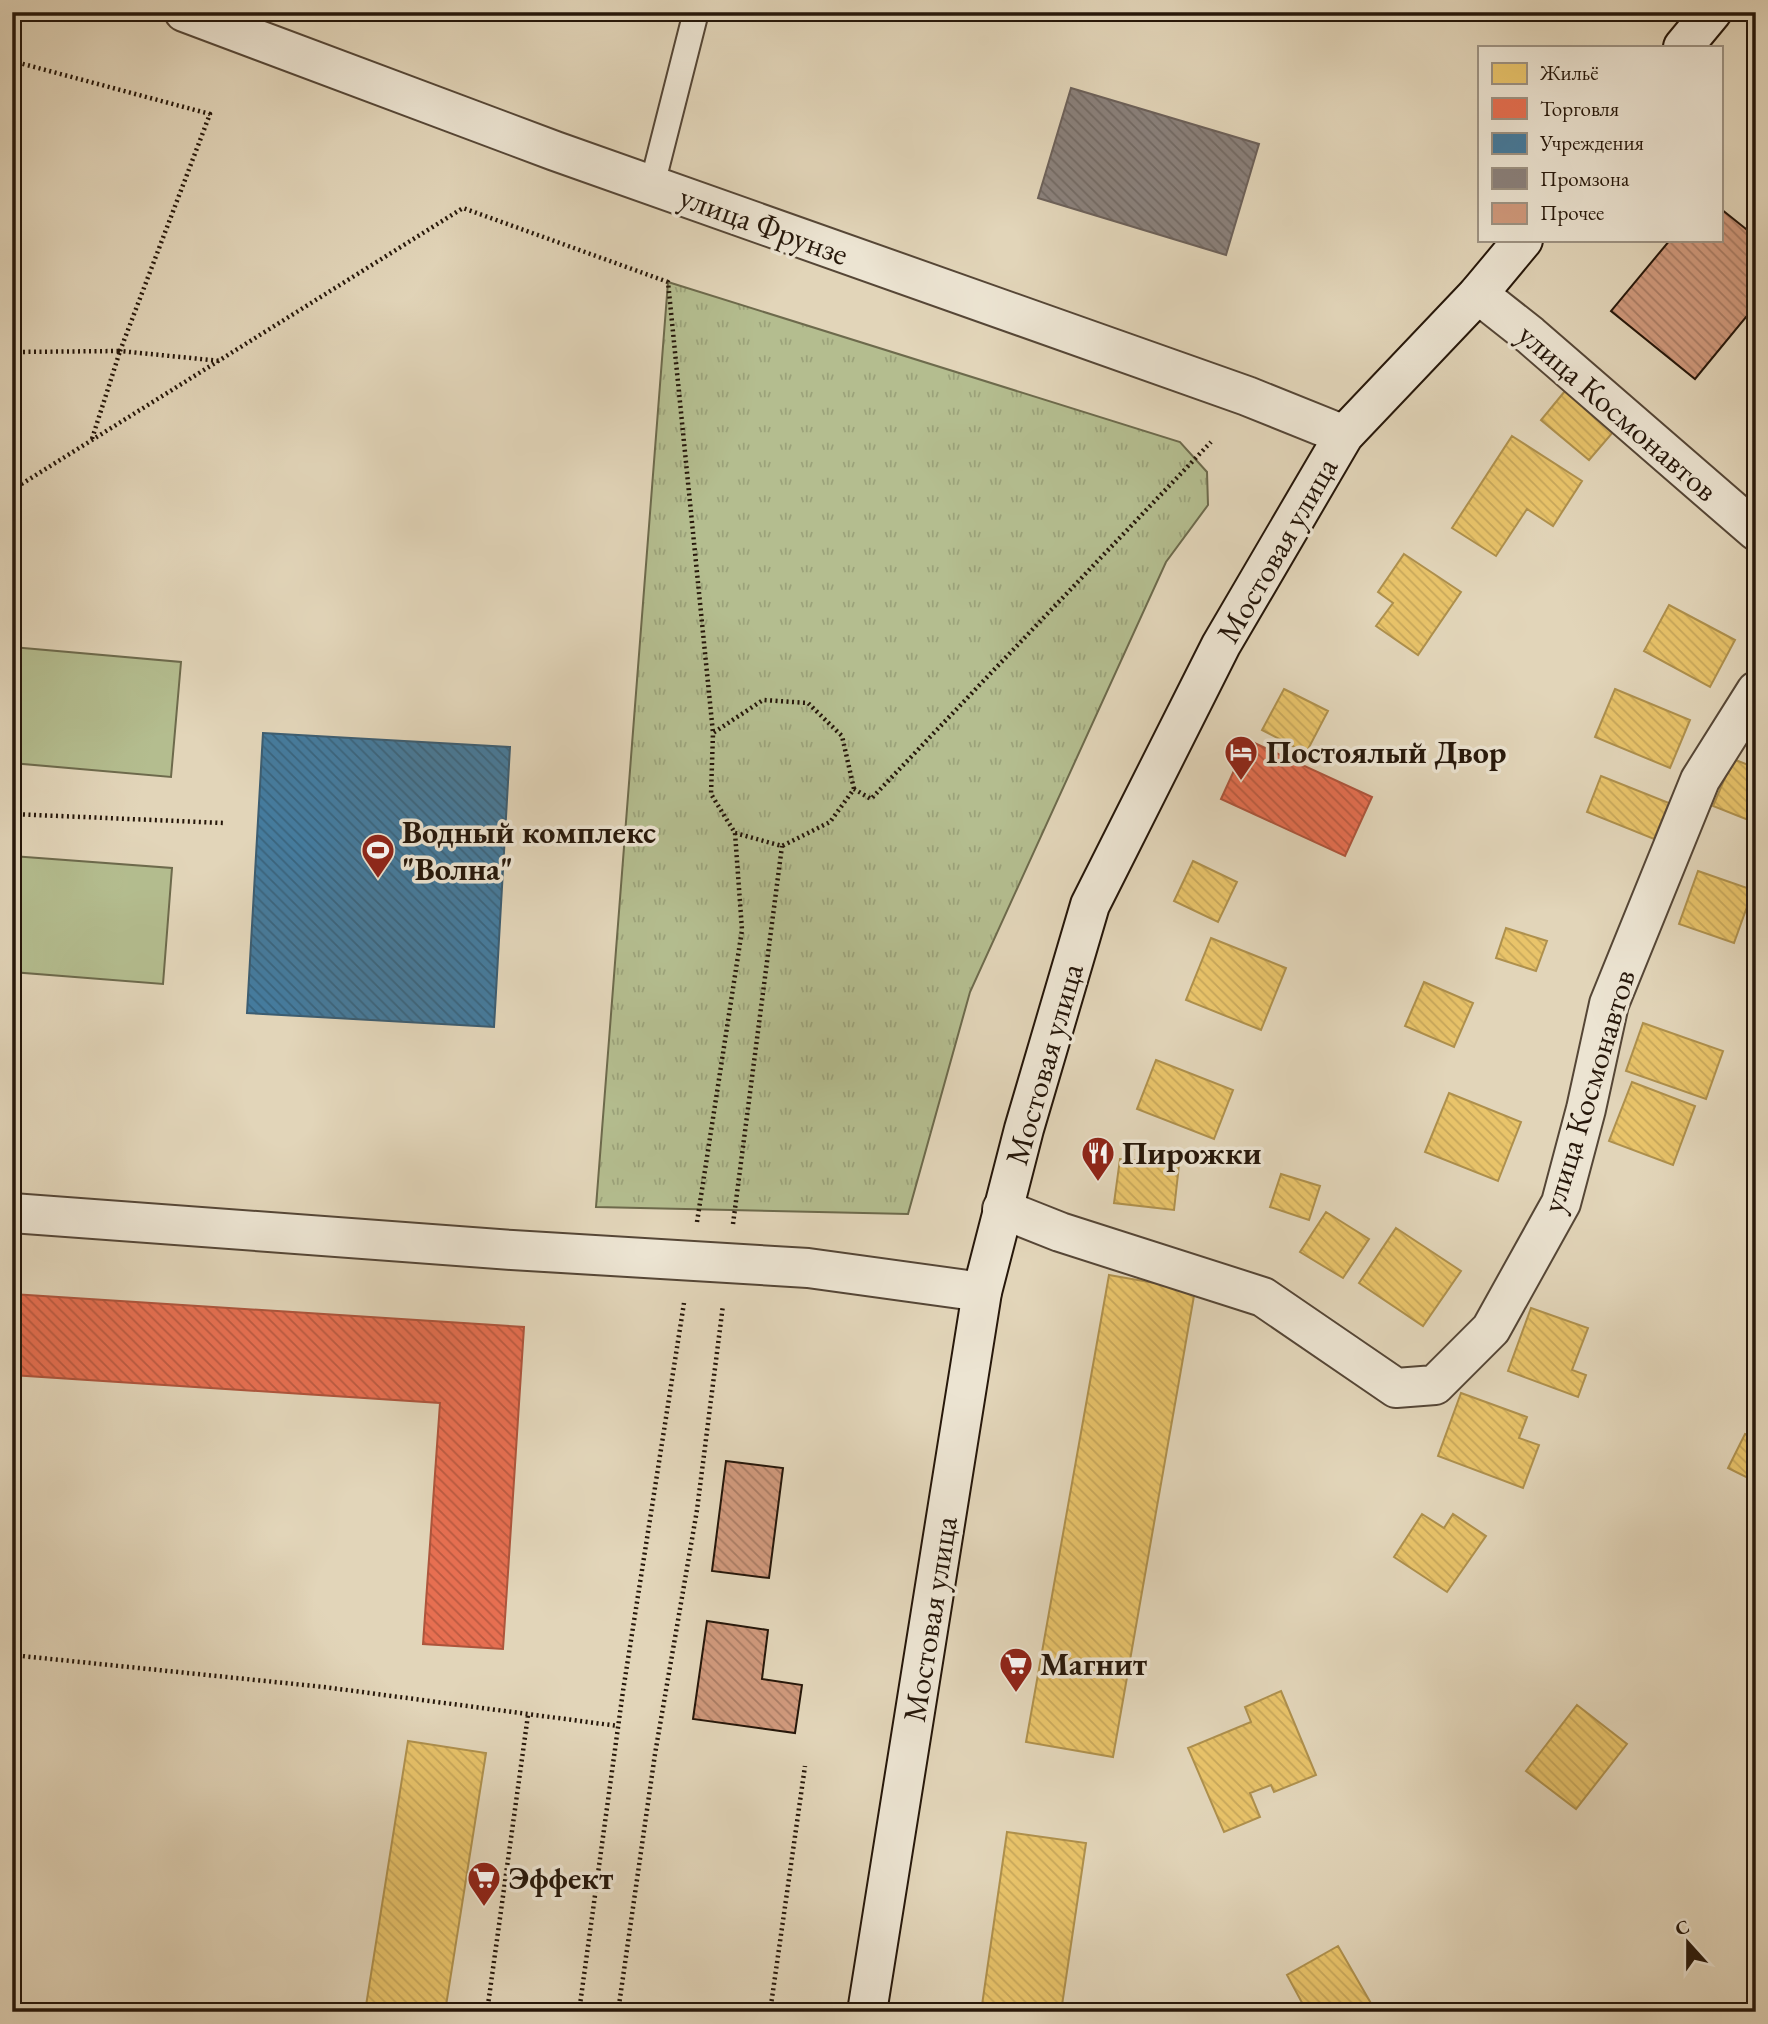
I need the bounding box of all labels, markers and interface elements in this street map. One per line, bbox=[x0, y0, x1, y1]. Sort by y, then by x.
legend bbox=[1478, 46, 1722, 242]
text: Жильё bbox=[1539, 59, 1599, 86]
text: Торговля bbox=[1540, 95, 1619, 122]
text: Учреждения bbox=[1539, 129, 1644, 156]
text: Промзона bbox=[1540, 165, 1630, 192]
street label: улица Фрунзе bbox=[674, 175, 854, 275]
text: Прочее bbox=[1540, 199, 1604, 226]
street label: улица Космонавтов bbox=[1509, 314, 1727, 510]
street label: Мостовая улица bbox=[1207, 449, 1347, 650]
place label: Постоялый Двор bbox=[1266, 731, 1506, 773]
hotel icon: Постоялый Двор bbox=[1222, 733, 1260, 782]
place label: Водный комплекс "Волна" bbox=[402, 811, 656, 890]
sports icon: Водный комплекс "Волна" bbox=[359, 831, 397, 880]
street label: Мостовая улица bbox=[995, 958, 1093, 1170]
street label: улица Космонавтов bbox=[1531, 964, 1645, 1218]
place label: Пирожки bbox=[1122, 1132, 1262, 1174]
restaurant icon: Пирожки bbox=[1079, 1134, 1117, 1183]
street label: Мостовая улица bbox=[893, 1513, 967, 1725]
place label: Магнит bbox=[1040, 1643, 1148, 1685]
supermarket icon: Магнит bbox=[997, 1645, 1035, 1694]
place label: Эффект bbox=[508, 1857, 614, 1899]
supermarket icon: Эффект bbox=[465, 1859, 503, 1908]
north arrow bbox=[1652, 1909, 1722, 1979]
text: С bbox=[1671, 1914, 1693, 1942]

